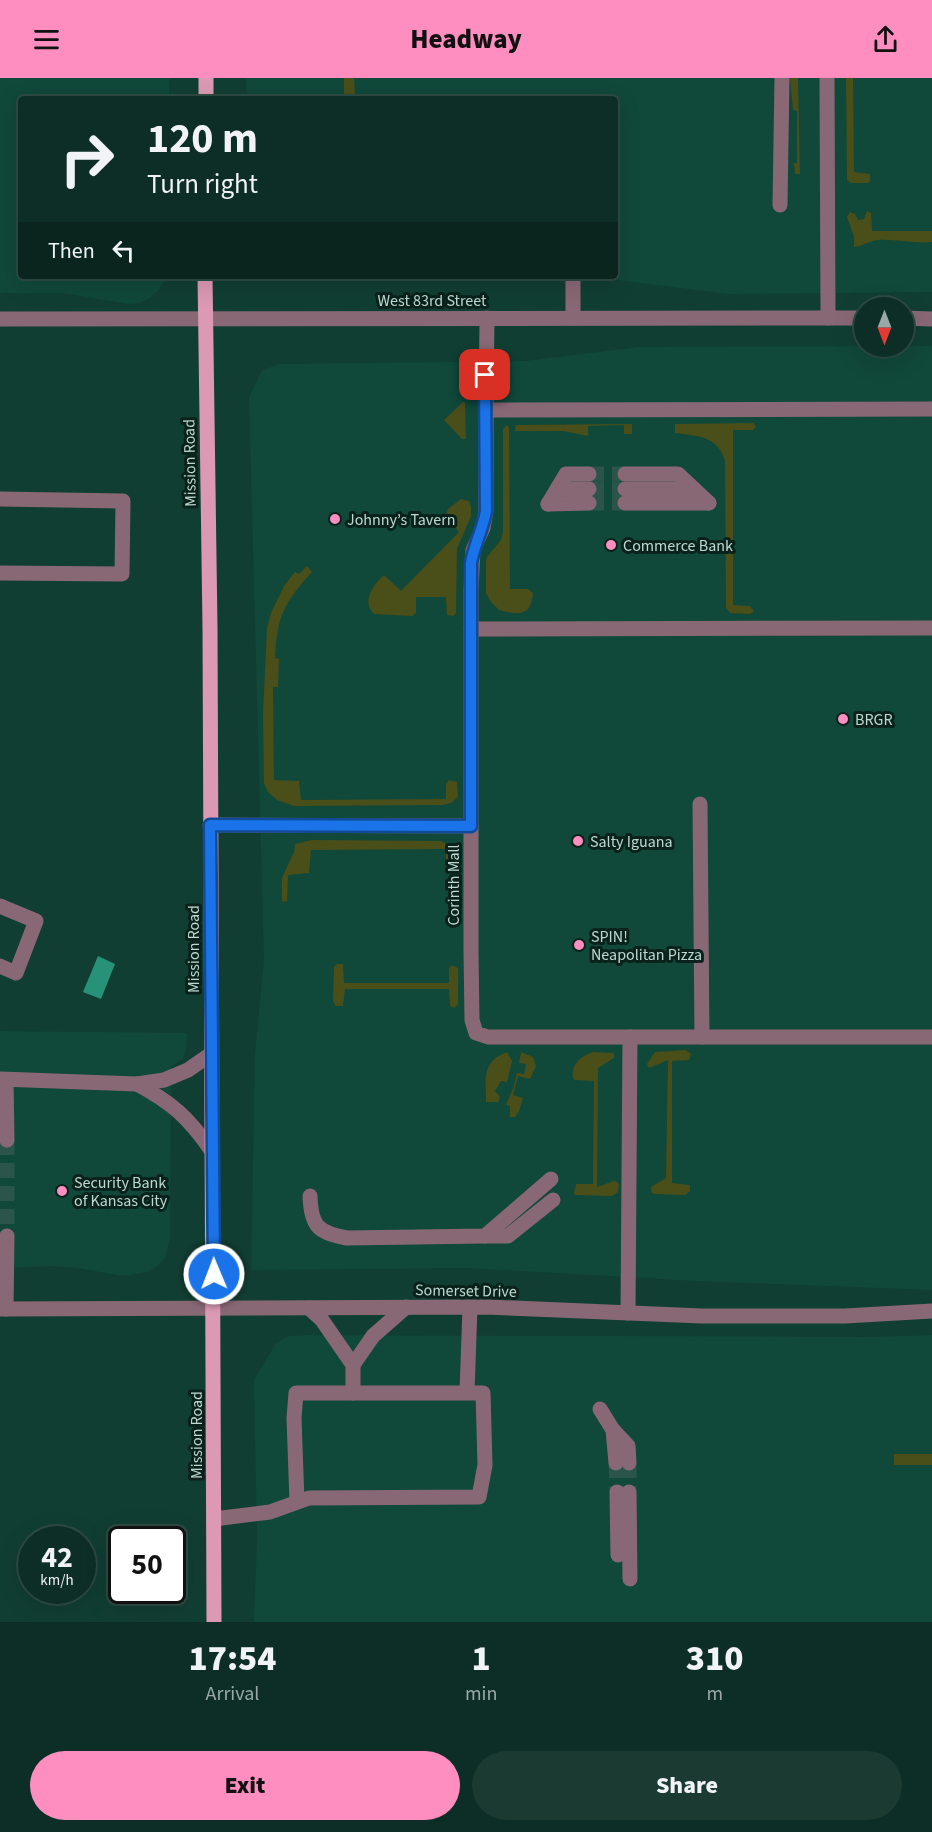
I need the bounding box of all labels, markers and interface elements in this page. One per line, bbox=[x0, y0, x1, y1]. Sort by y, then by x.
text: Headway bbox=[410, 20, 522, 59]
icon: menu bbox=[30, 23, 63, 56]
icon: share bbox=[869, 23, 902, 56]
text: 120 m bbox=[147, 109, 258, 169]
icon: right bbox=[48, 120, 126, 198]
text: Turn right bbox=[147, 165, 258, 204]
icon: left bbox=[107, 234, 140, 267]
text: Then bbox=[48, 235, 95, 267]
street label: West 83rd Street bbox=[378, 290, 487, 312]
north arrow bbox=[854, 297, 914, 357]
map controls bbox=[854, 297, 914, 357]
pin bbox=[459, 349, 510, 400]
icon: arrive bbox=[468, 358, 501, 391]
street label: Mission Road bbox=[178, 419, 202, 507]
place label: Johnny’s Tavern bbox=[347, 509, 456, 531]
marker: Johnny’s Tavern bbox=[328, 512, 342, 526]
place label: Commerce Bank bbox=[623, 535, 733, 557]
marker: Commerce Bank bbox=[604, 538, 618, 552]
place label: BRGR bbox=[855, 709, 893, 731]
marker: BRGR bbox=[836, 712, 850, 726]
place label: Salty Iguana bbox=[590, 831, 673, 853]
marker: Salty Iguana bbox=[571, 834, 585, 848]
street label: Corinth Mall bbox=[443, 844, 465, 926]
street label: Mission Road bbox=[183, 905, 205, 993]
place label: SPIN! Neapolitan Pizza bbox=[591, 926, 702, 966]
marker: SPIN! Neapolitan Pizza bbox=[572, 938, 586, 952]
place label: Security Bank of Kansas City bbox=[74, 1172, 168, 1212]
marker: Security Bank of Kansas City bbox=[55, 1184, 69, 1198]
position arrow bbox=[182, 1242, 246, 1306]
street label: Somerset Drive bbox=[415, 1279, 517, 1303]
street label: Mission Road bbox=[186, 1391, 208, 1479]
speed limit sign: 50 bbox=[108, 1526, 186, 1604]
text: 42 bbox=[41, 1536, 73, 1579]
text: km/h bbox=[40, 1570, 74, 1591]
text: 17:54 bbox=[188, 1633, 277, 1684]
text: 1 bbox=[472, 1633, 491, 1684]
text: 310 bbox=[686, 1633, 744, 1684]
text: Arrival bbox=[206, 1680, 259, 1708]
text: min bbox=[465, 1680, 497, 1708]
text: m bbox=[706, 1680, 723, 1708]
button: Exit bbox=[30, 1751, 460, 1820]
button: Share bbox=[472, 1751, 902, 1820]

